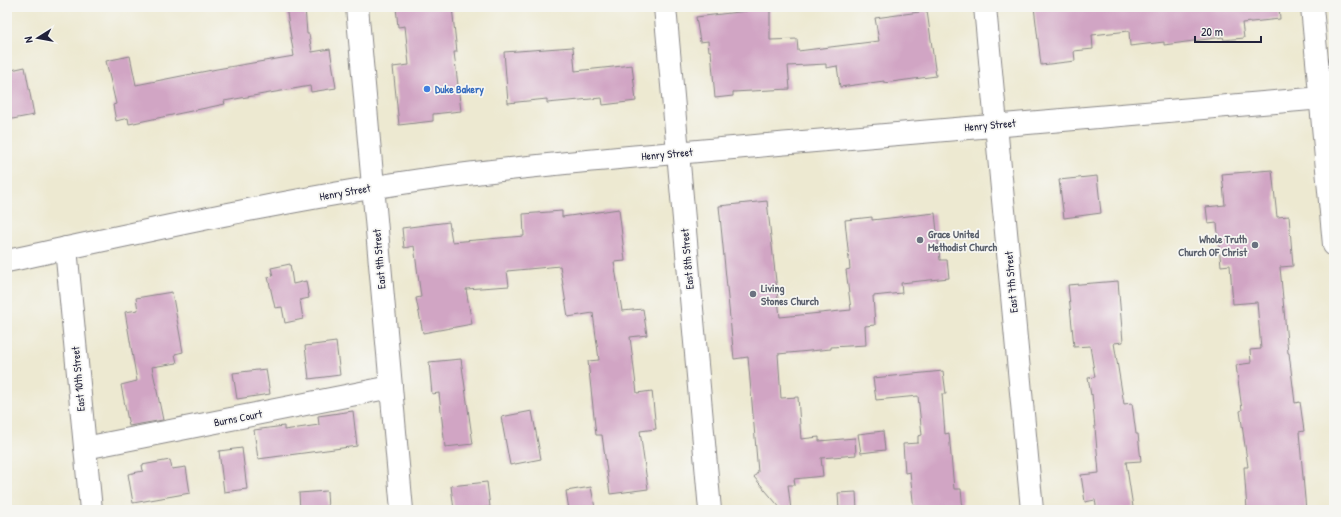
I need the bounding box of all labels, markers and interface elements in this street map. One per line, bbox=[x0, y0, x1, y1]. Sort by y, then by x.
north arrow bbox=[18, 18, 58, 58]
scale bar bbox=[1195, 18, 1261, 44]
text: 20 m bbox=[1201, 23, 1223, 40]
text: N bbox=[21, 36, 36, 44]
place label: Duke Bakery bbox=[435, 82, 484, 97]
marker: Duke Bakery bbox=[422, 84, 432, 94]
street label: Henry Street bbox=[964, 116, 1016, 134]
street label: Henry Street bbox=[641, 145, 693, 163]
street label: Henry Street bbox=[318, 181, 372, 203]
place label: Grace United Methodist Church bbox=[928, 227, 998, 254]
street label: East 9th Street bbox=[369, 228, 389, 290]
street label: East 8th Street bbox=[677, 228, 697, 290]
place label: Whole Truth Church OF Christ bbox=[1178, 232, 1248, 259]
marker: Grace United Methodist Church bbox=[915, 235, 925, 245]
marker: Whole Truth Church OF Christ bbox=[1250, 240, 1260, 250]
street label: East 7th Street bbox=[1001, 250, 1021, 313]
place label: Living Stones Church bbox=[761, 281, 819, 308]
marker: Living Stones Church bbox=[748, 289, 758, 299]
street label: East 10th Street bbox=[68, 346, 88, 412]
street label: Burns Court bbox=[213, 406, 264, 430]

